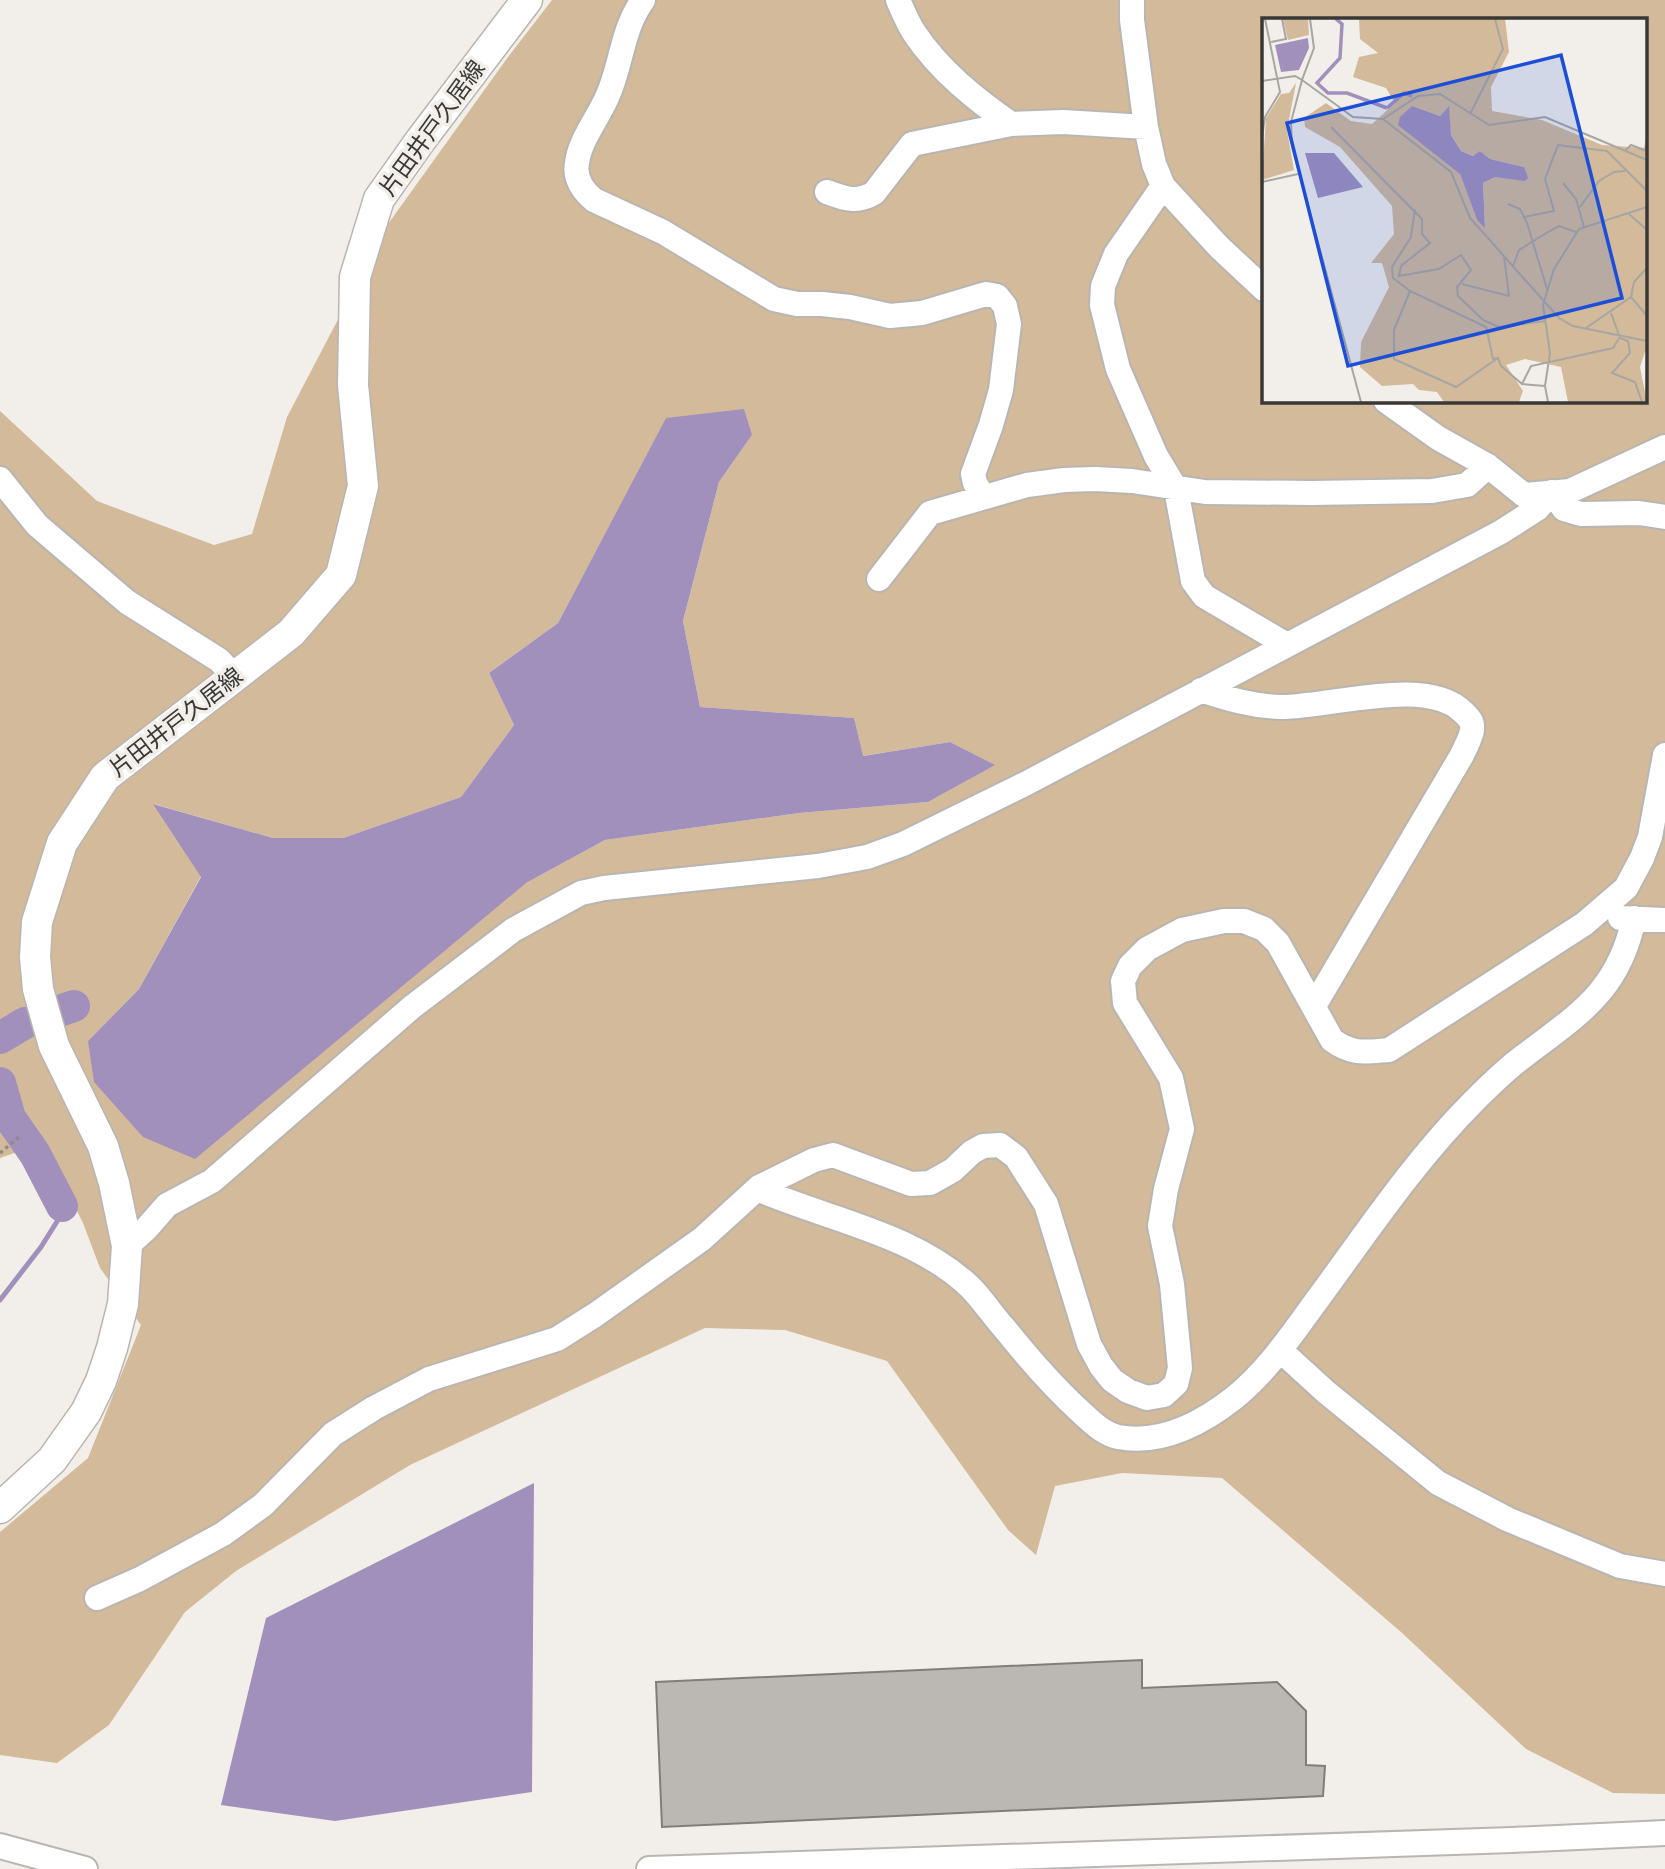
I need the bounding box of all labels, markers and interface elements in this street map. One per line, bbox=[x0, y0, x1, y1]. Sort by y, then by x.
inset map bbox=[1262, 18, 1648, 402]
street label: 片田井戸久居線 bbox=[371, 53, 491, 202]
street label: 片田井戸久居線 bbox=[102, 659, 249, 783]

